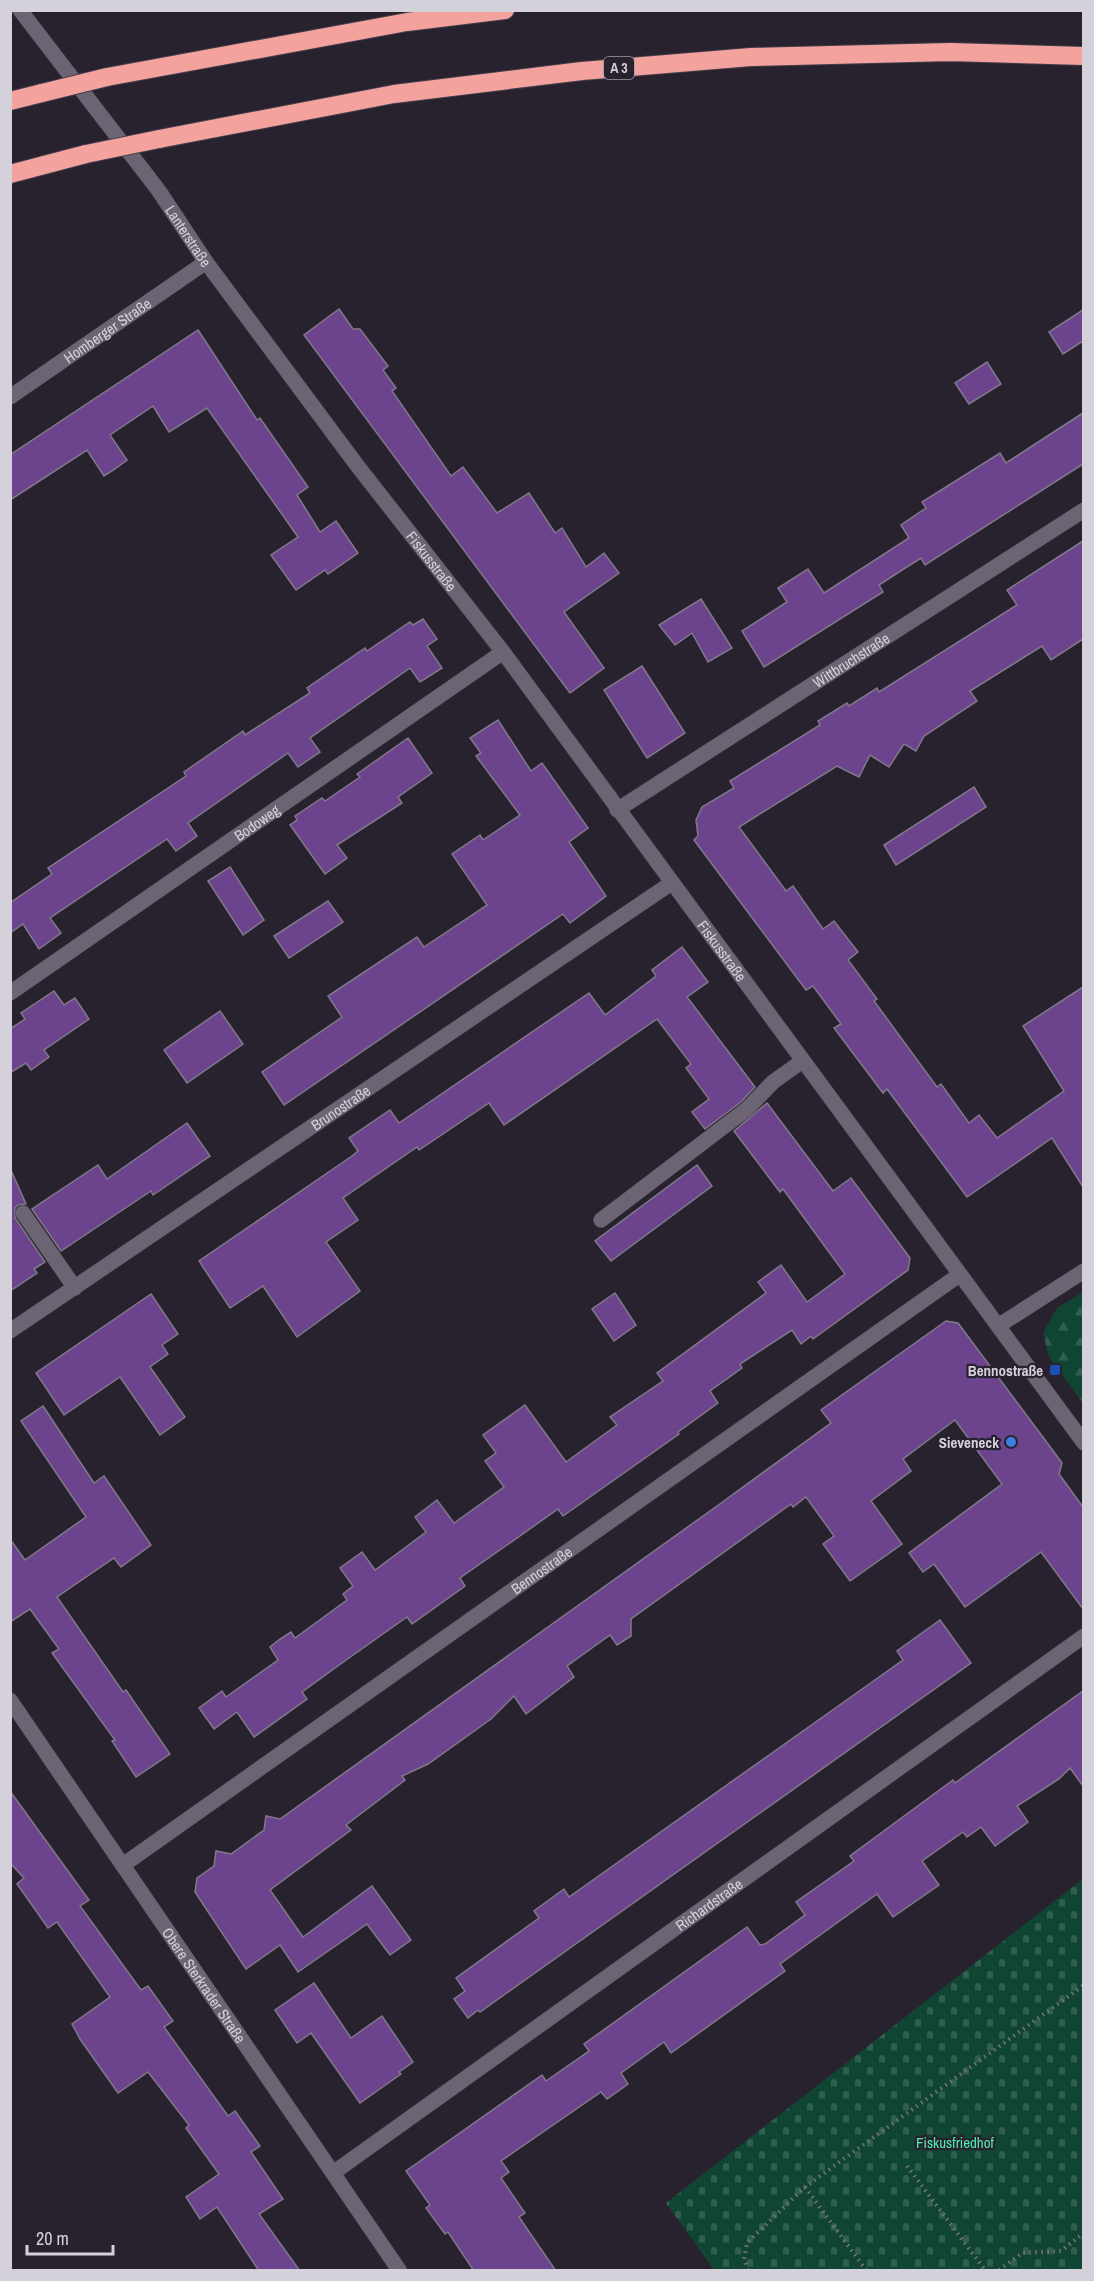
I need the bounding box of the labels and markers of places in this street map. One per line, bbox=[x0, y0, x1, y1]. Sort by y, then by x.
place label: Bennostraße bbox=[968, 1360, 1043, 1381]
marker: Bennostraße bbox=[1048, 1363, 1062, 1377]
place label: Sieveneck bbox=[939, 1432, 999, 1453]
marker: Sieveneck bbox=[1004, 1435, 1018, 1449]

